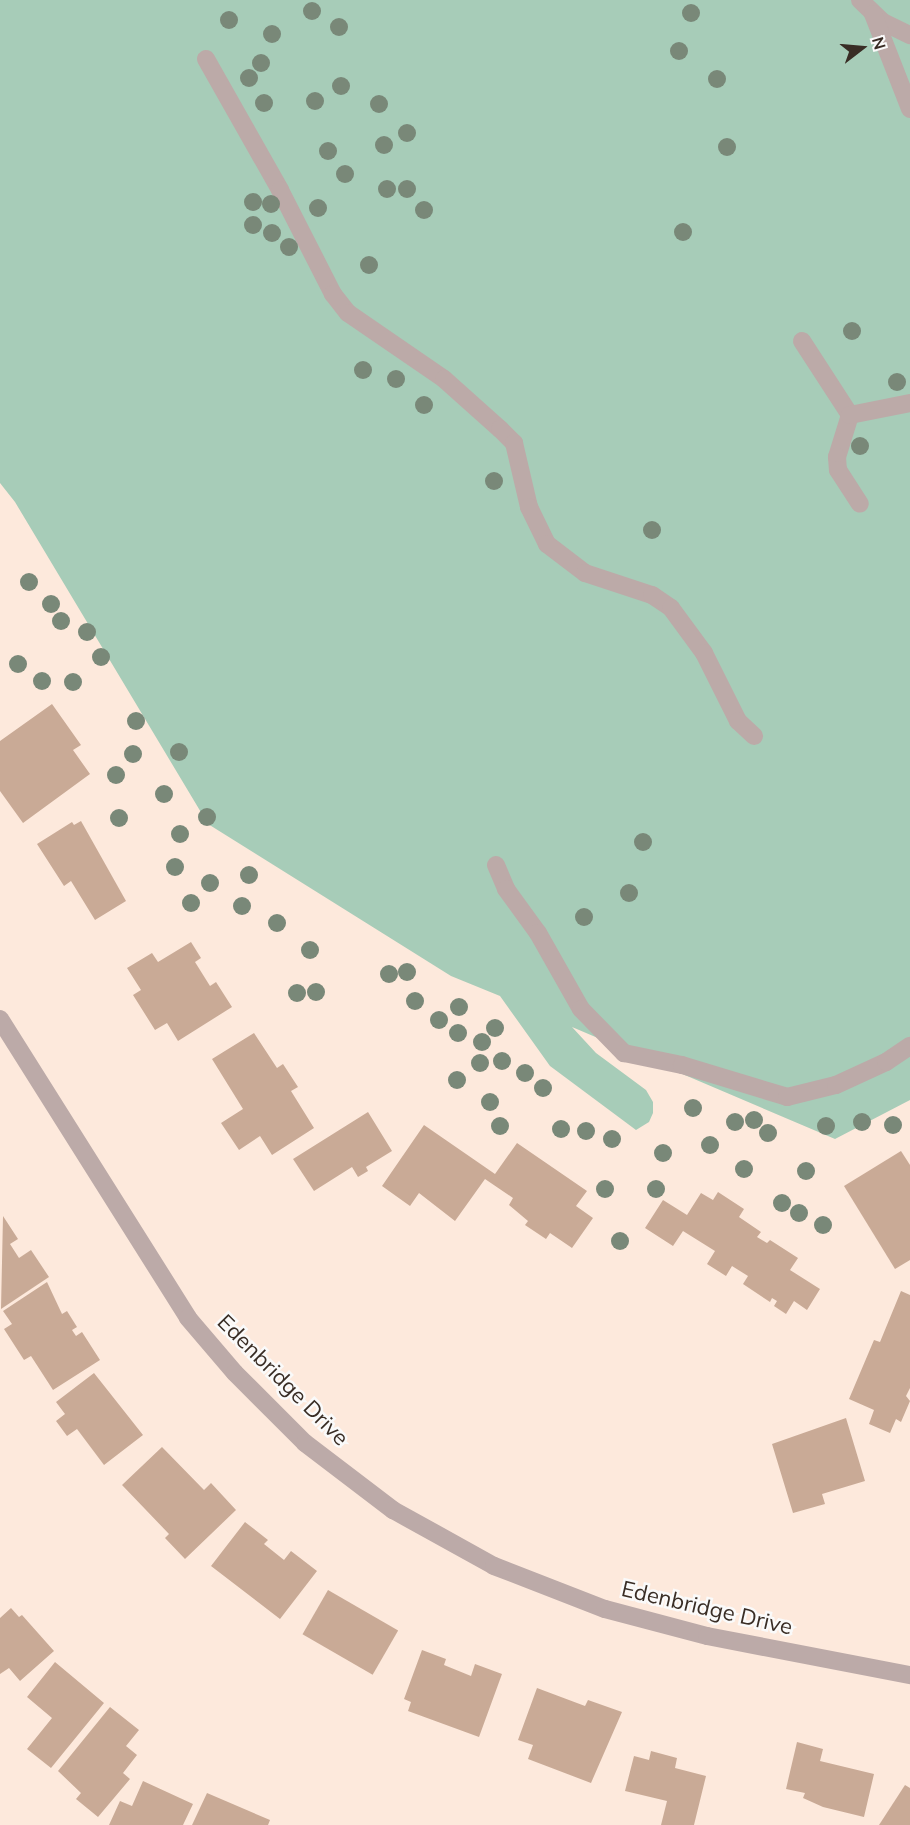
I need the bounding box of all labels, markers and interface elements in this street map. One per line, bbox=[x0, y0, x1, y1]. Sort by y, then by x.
north arrow bbox=[832, 18, 892, 78]
text: N bbox=[868, 34, 891, 52]
street label: Edenbridge Drive bbox=[212, 1309, 354, 1451]
street label: Edenbridge Drive bbox=[619, 1575, 795, 1641]

